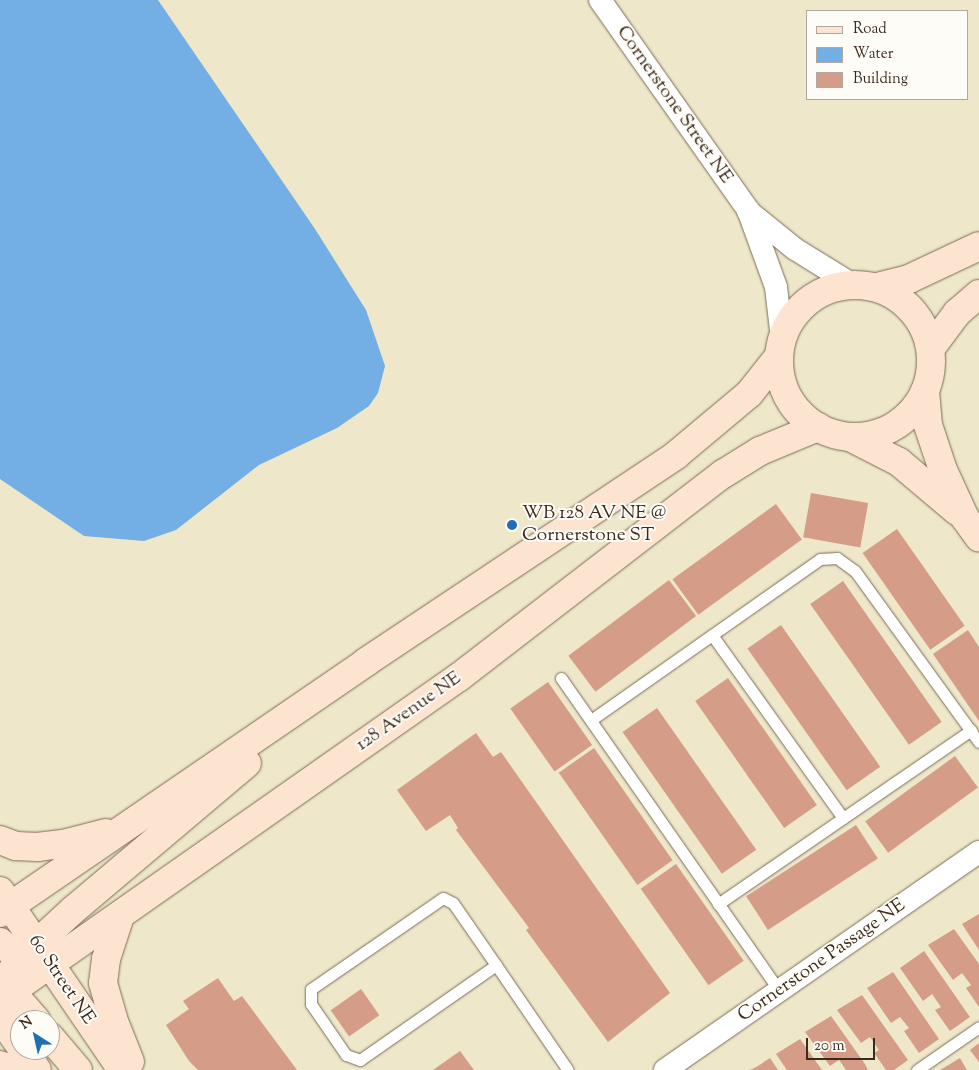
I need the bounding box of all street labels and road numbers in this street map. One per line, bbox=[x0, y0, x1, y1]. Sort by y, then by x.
street label: Cornerstone Street NE bbox=[611, 22, 737, 188]
street label: 128 Avenue NE bbox=[352, 667, 466, 757]
street label: Cornerstone Passage NE bbox=[734, 895, 910, 1027]
street label: 60 Street NE bbox=[23, 931, 99, 1029]

